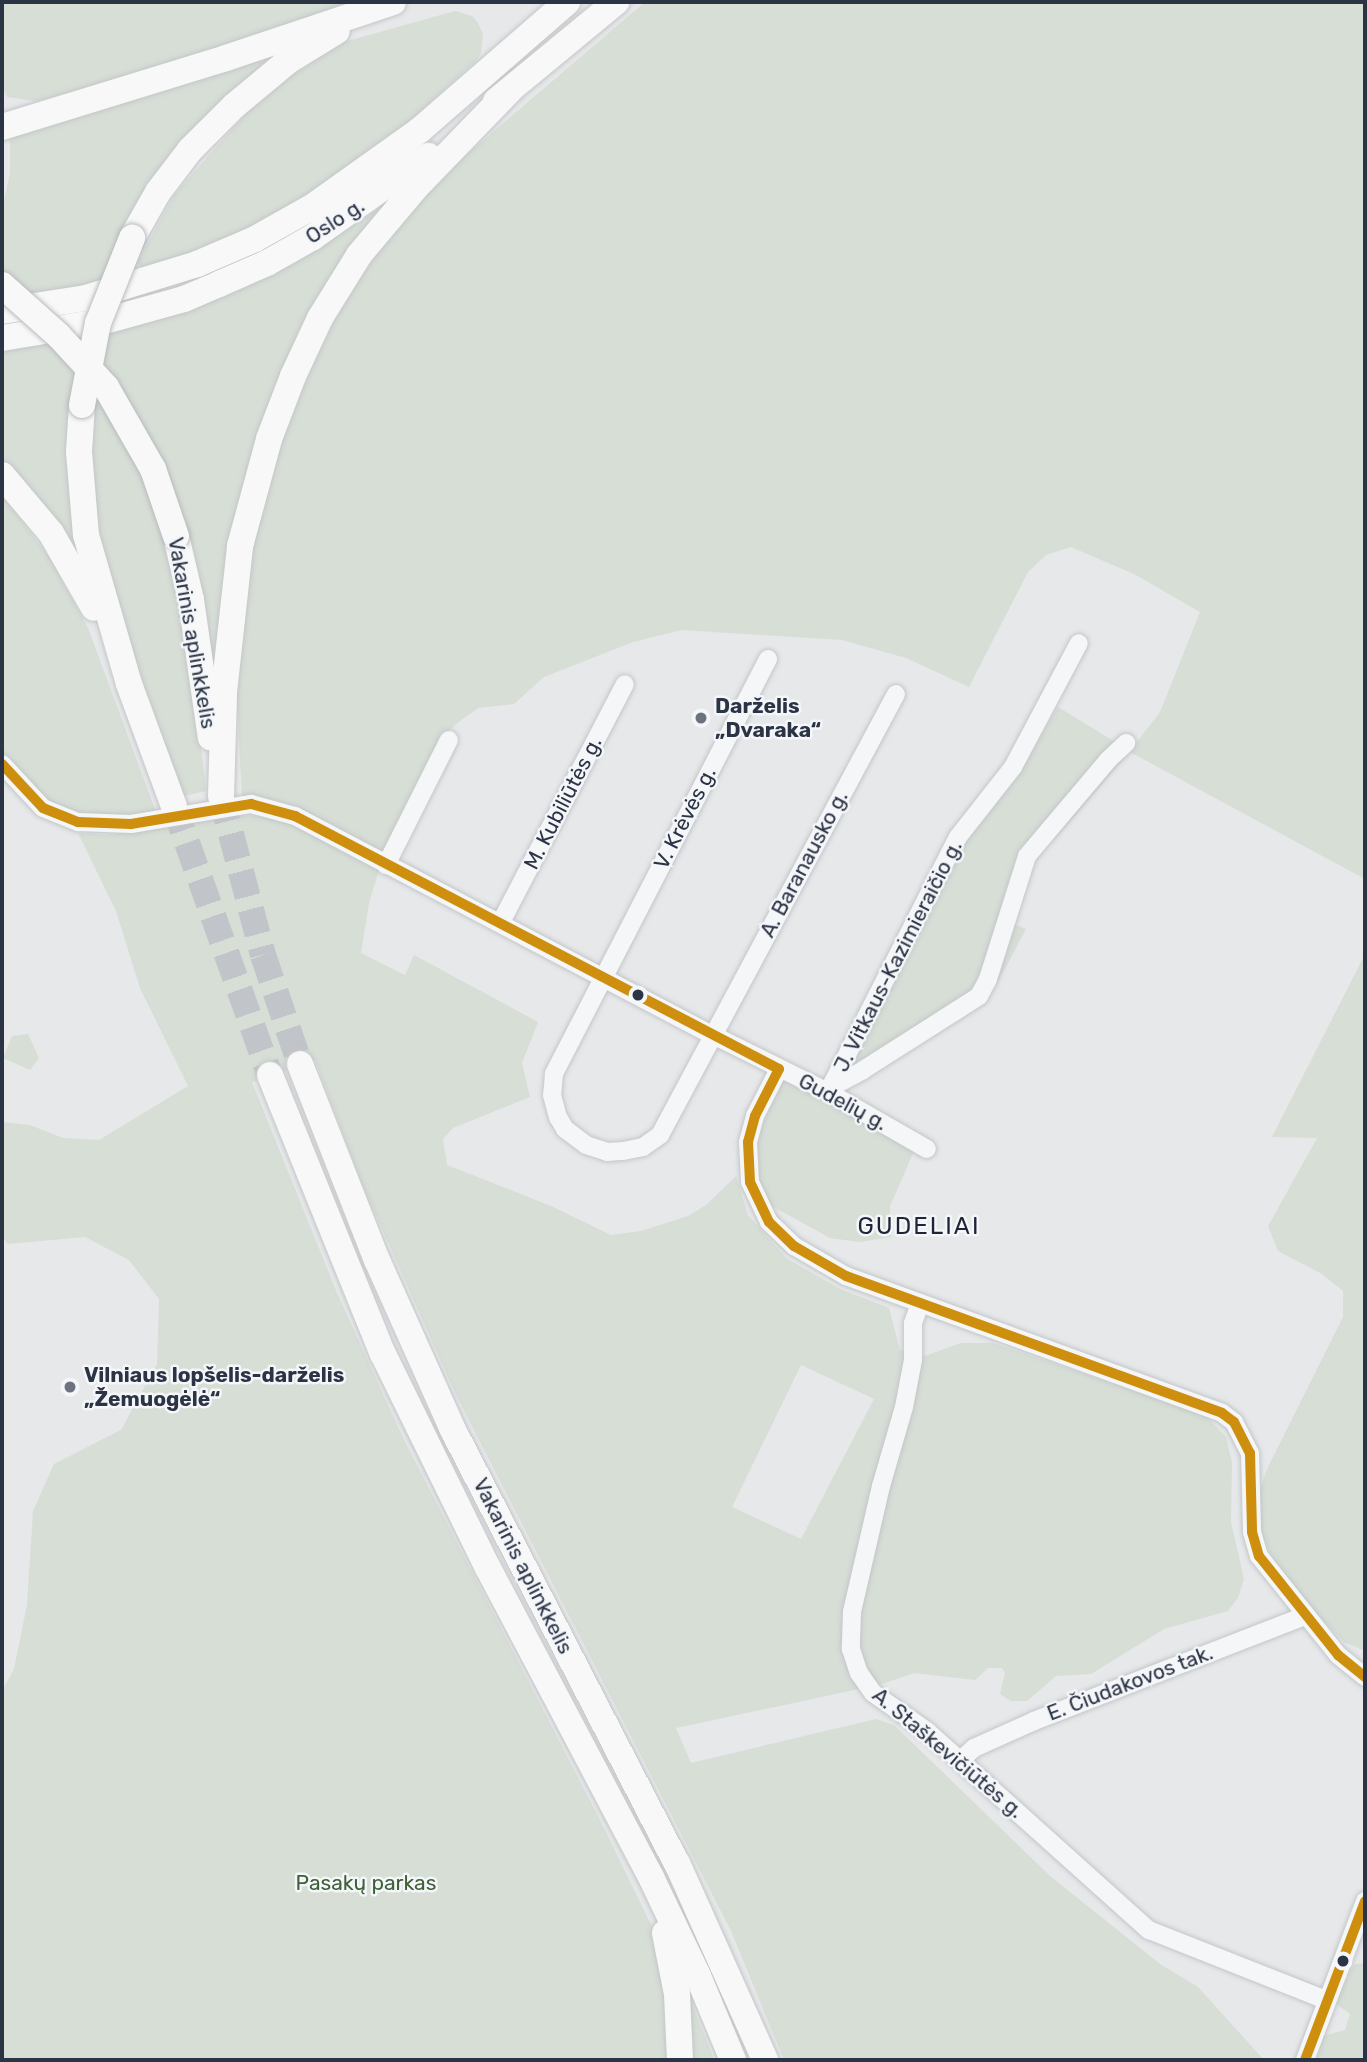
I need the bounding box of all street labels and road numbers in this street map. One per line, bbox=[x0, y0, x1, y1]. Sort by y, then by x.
street label: Oslo g. bbox=[301, 193, 369, 249]
street label: Vakarinis aplinkkelis bbox=[163, 535, 221, 731]
street label: M. Kubiliūtės g. bbox=[519, 732, 607, 874]
street label: V. Krėvės g. bbox=[649, 763, 721, 873]
street label: A. Baranausko g. bbox=[755, 786, 853, 942]
street label: J. Vitkaus-Kazimieraičio g. bbox=[828, 836, 968, 1076]
street label: Gudelių g. bbox=[794, 1068, 892, 1136]
street label: Vakarinis aplinkkelis bbox=[468, 1474, 578, 1658]
street label: E. Čiudakovos tak. bbox=[1043, 1640, 1217, 1726]
street label: A. Staškevičiūtės g. bbox=[867, 1682, 1029, 1824]

